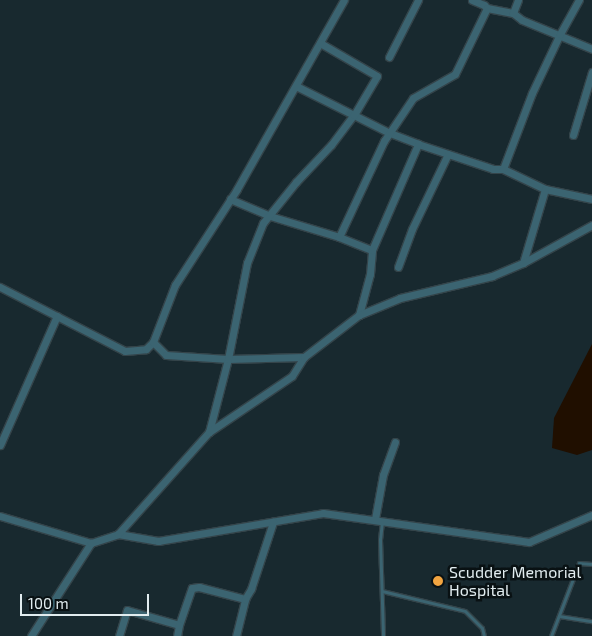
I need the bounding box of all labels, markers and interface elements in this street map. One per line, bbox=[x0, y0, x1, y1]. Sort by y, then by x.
place label: Scudder Memorial Hospital bbox=[449, 562, 581, 600]
marker: Scudder Memorial Hospital bbox=[431, 574, 445, 588]
scale bar bbox=[22, 584, 151, 616]
text: 100 m bbox=[28, 594, 69, 612]

